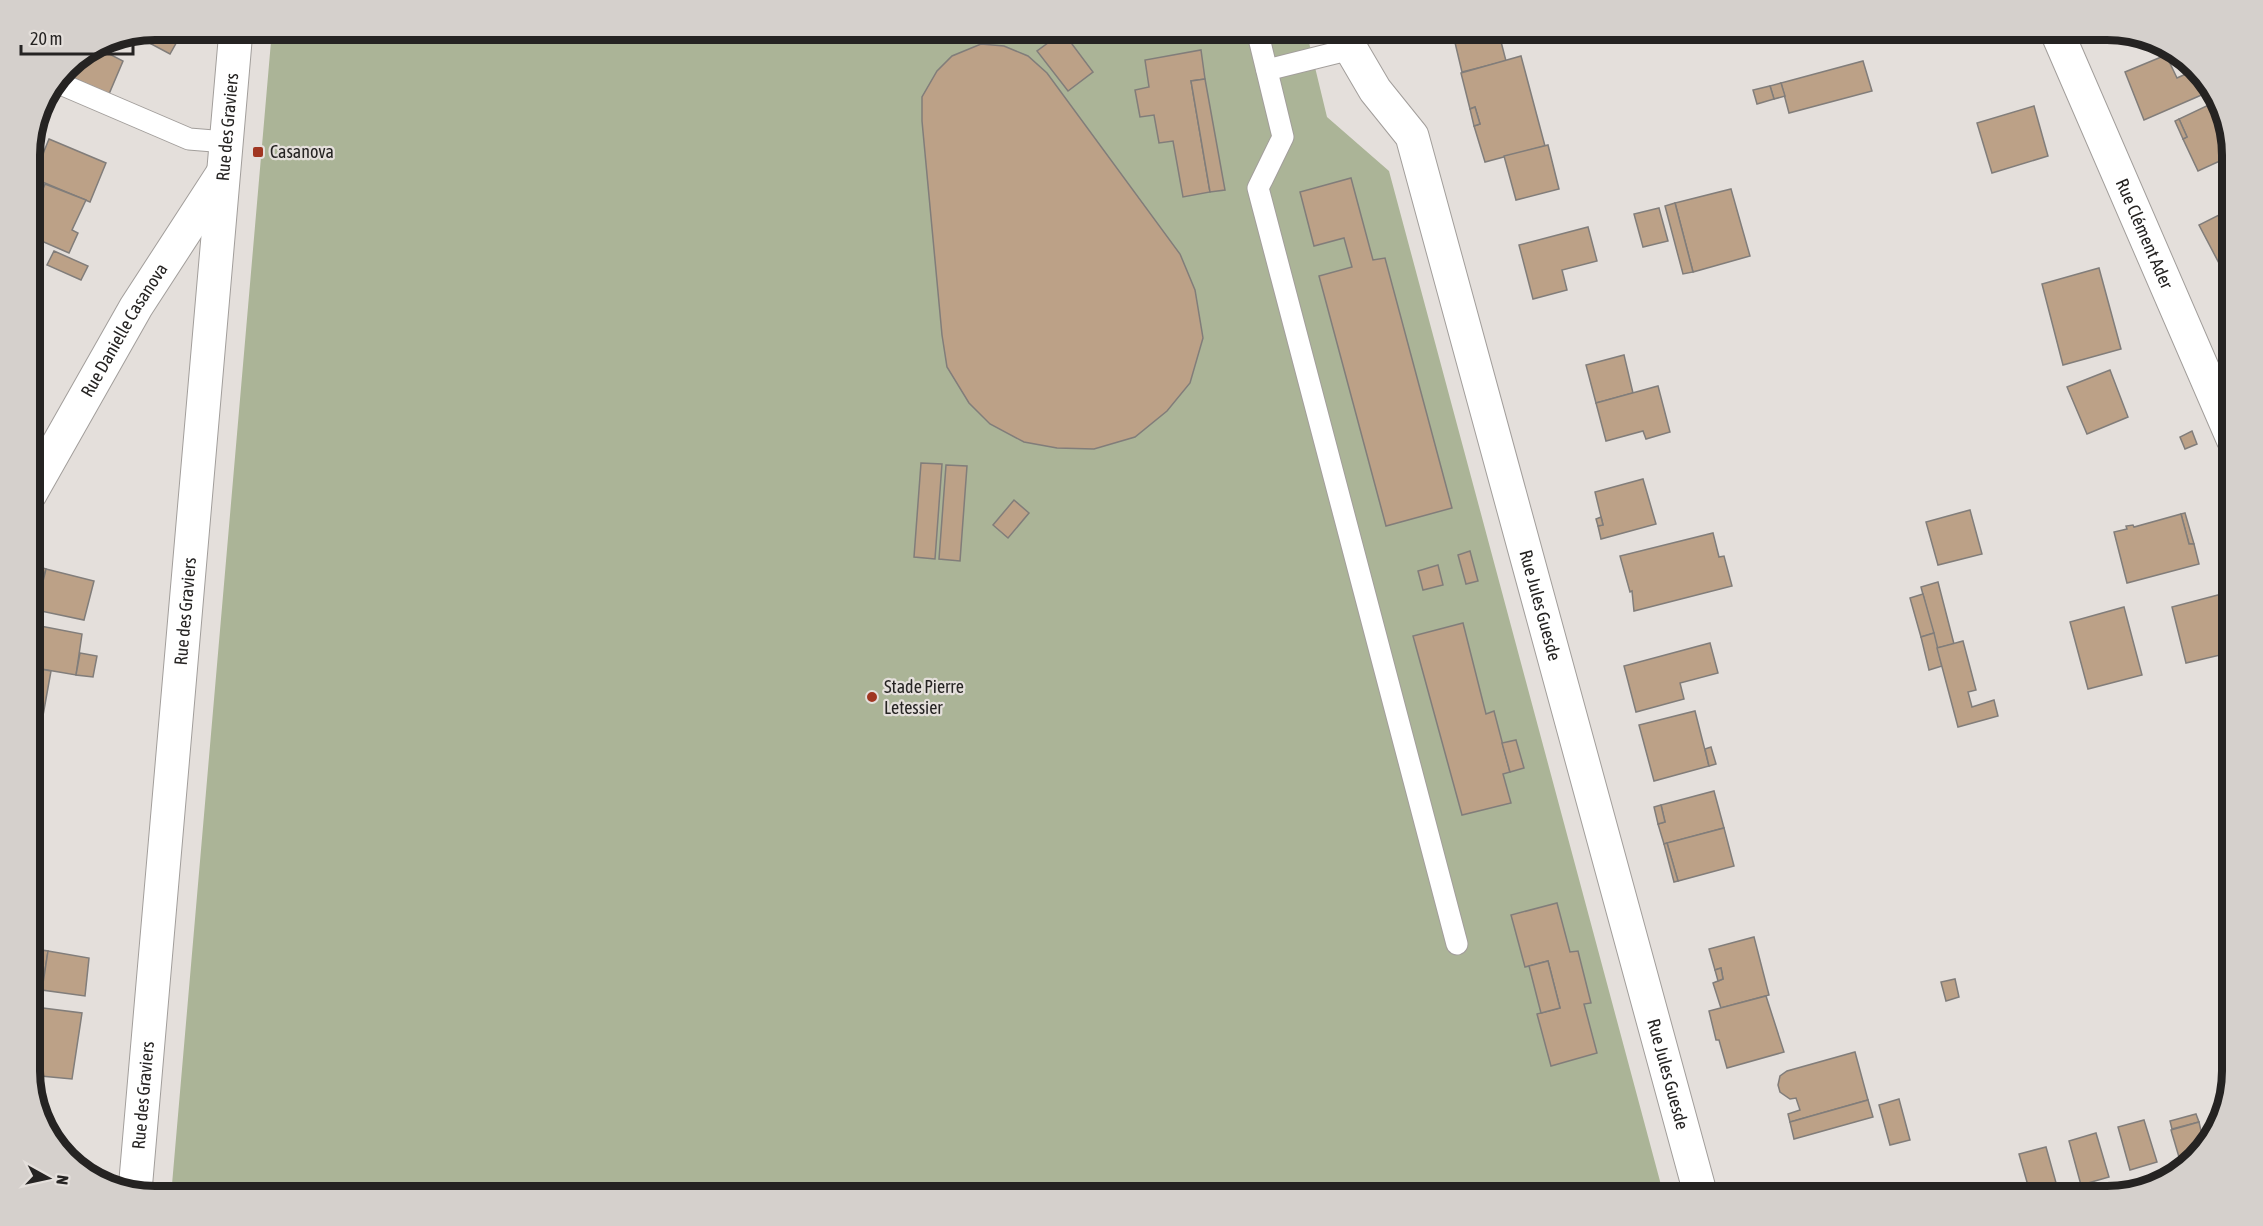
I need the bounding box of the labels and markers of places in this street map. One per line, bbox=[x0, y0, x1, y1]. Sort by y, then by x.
place label: Casanova bbox=[270, 141, 334, 162]
marker: Casanova bbox=[251, 145, 265, 159]
place label: Stade Pierre Letessier bbox=[884, 676, 964, 718]
marker: Stade Pierre Letessier bbox=[865, 690, 879, 704]

